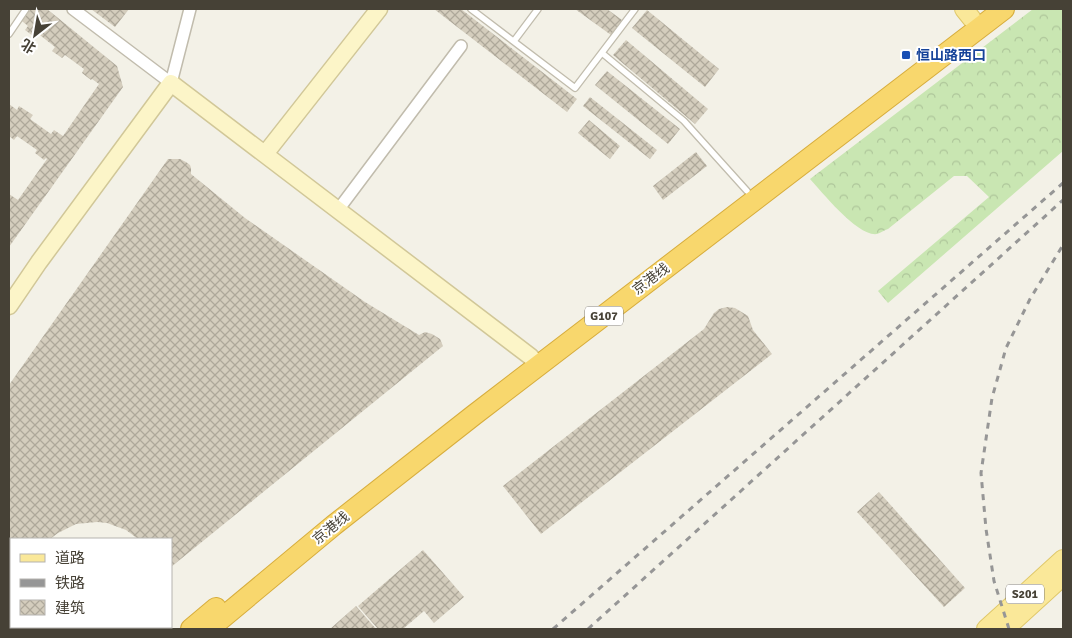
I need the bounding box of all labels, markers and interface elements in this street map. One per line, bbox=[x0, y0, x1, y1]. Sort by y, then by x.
north arrow bbox=[10, 10, 60, 60]
text: 北 bbox=[18, 35, 39, 57]
place label: 恒山路西口 bbox=[916, 47, 986, 64]
marker: 恒山路西口 bbox=[900, 49, 912, 61]
street label: 京港线 bbox=[629, 260, 673, 298]
road number: G107 bbox=[585, 306, 623, 326]
street label: 京港线 bbox=[309, 508, 353, 548]
legend bbox=[10, 538, 172, 628]
text: 道路 bbox=[55, 549, 85, 567]
text: 铁路 bbox=[55, 574, 85, 592]
road number: S201 bbox=[1006, 584, 1044, 604]
text: 建筑 bbox=[55, 599, 85, 617]

